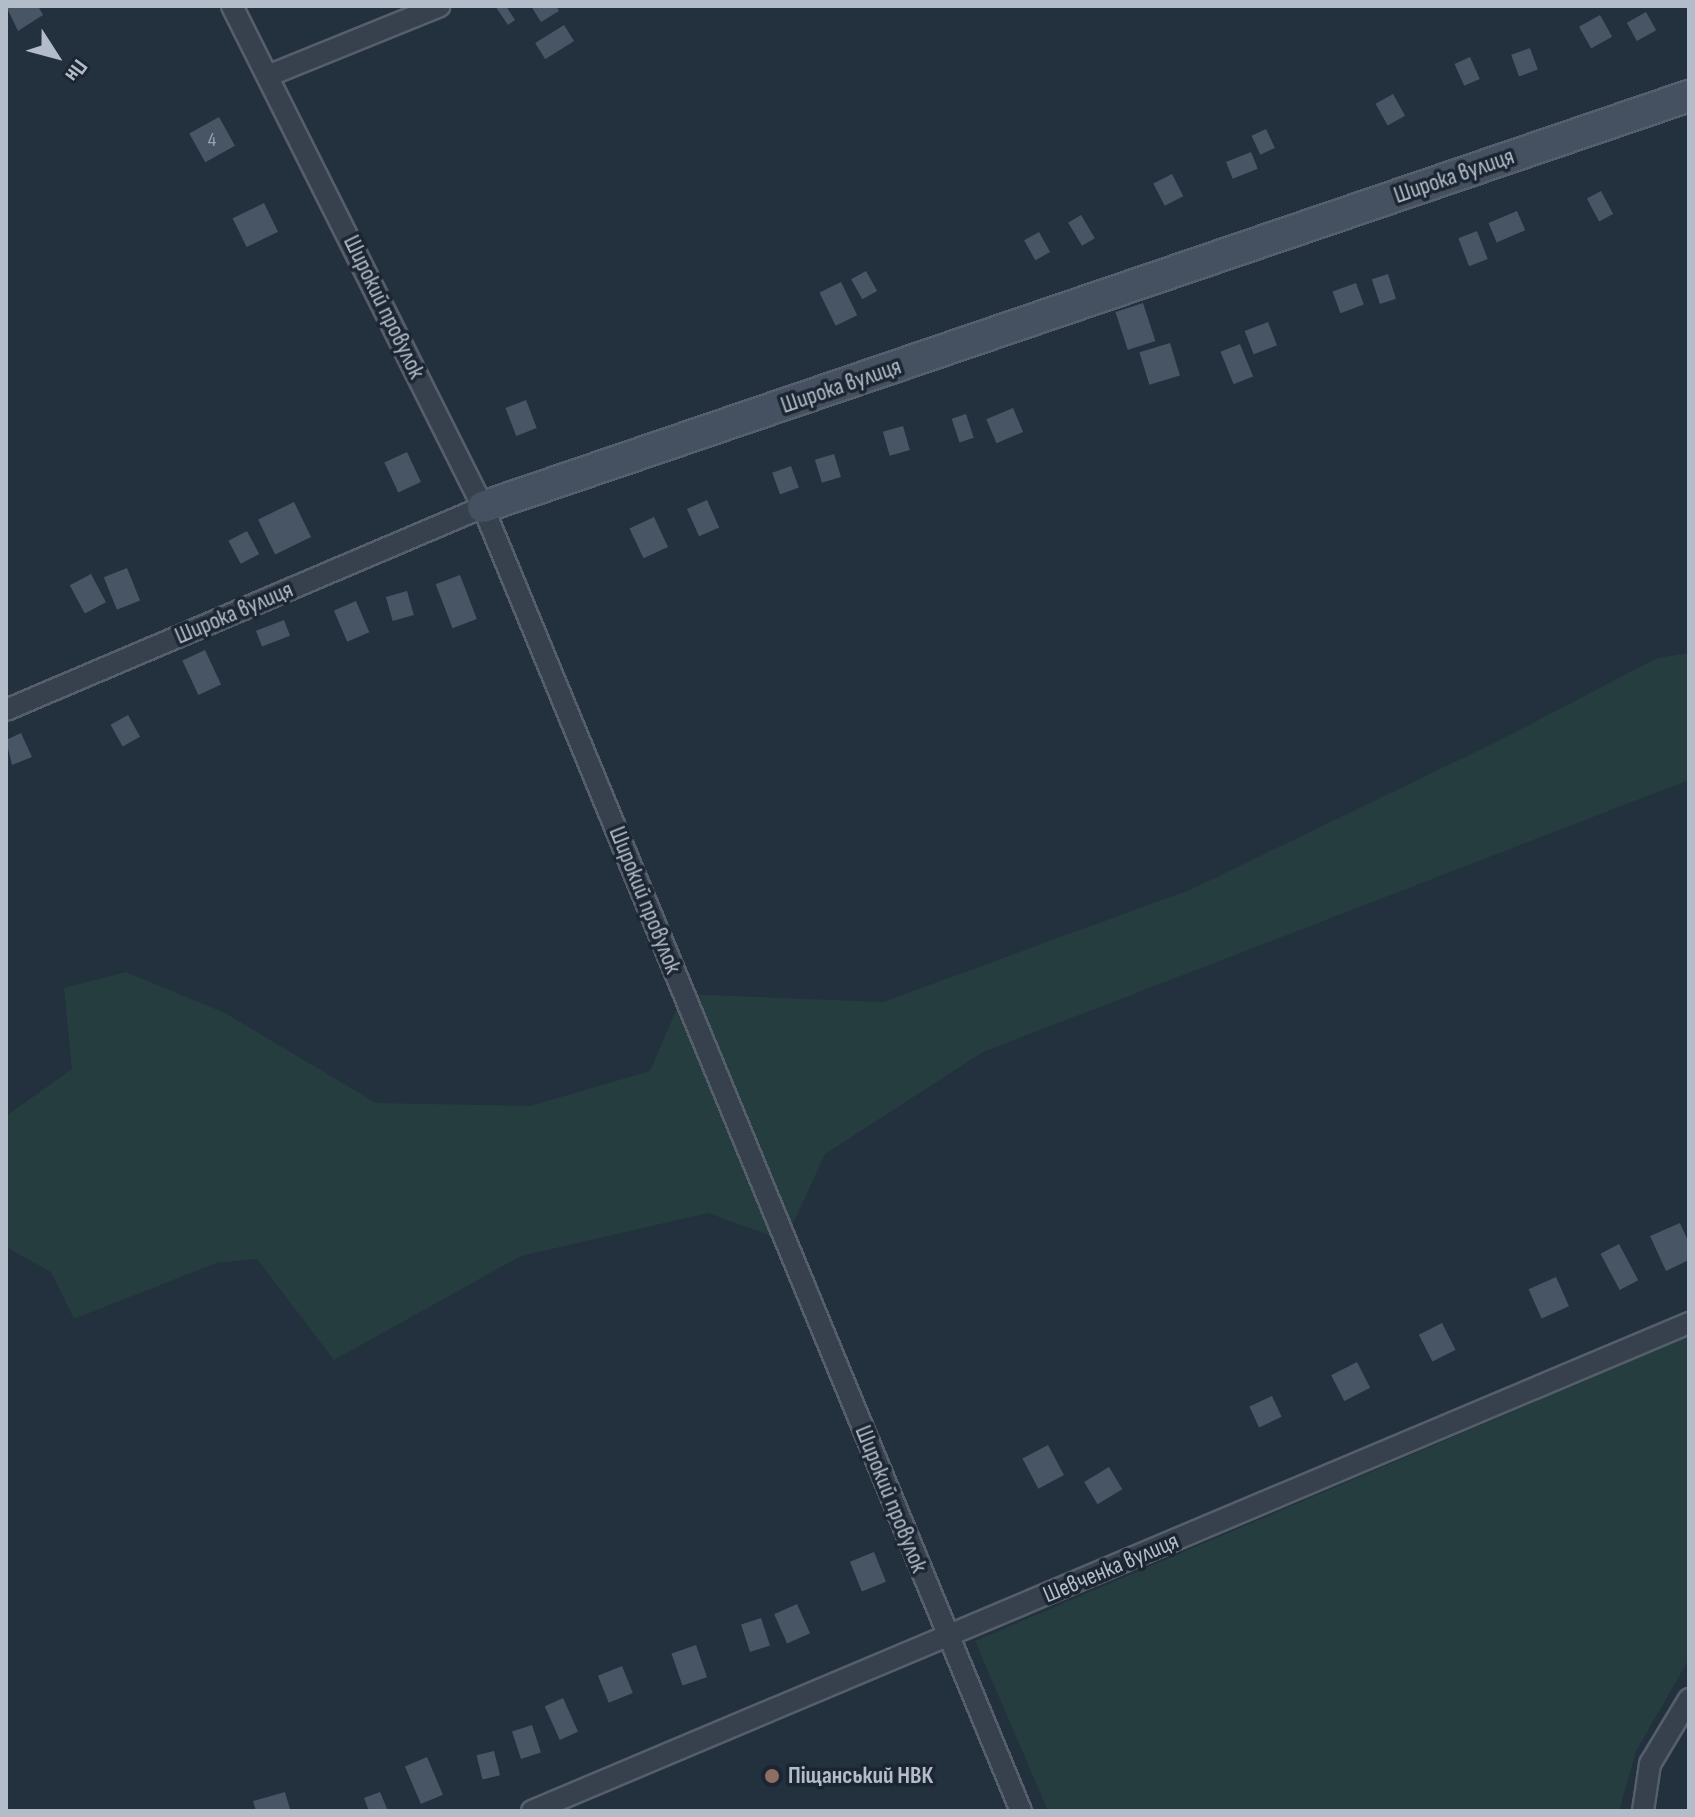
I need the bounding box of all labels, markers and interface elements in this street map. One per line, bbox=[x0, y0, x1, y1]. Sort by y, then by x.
north arrow bbox=[16, 16, 96, 96]
text: Пн bbox=[59, 54, 93, 87]
house number: 4 bbox=[208, 128, 216, 152]
street label: Широка вулиця bbox=[1390, 142, 1518, 210]
street label: Широкий провулок bbox=[337, 231, 431, 383]
street label: Широка вулиця bbox=[777, 352, 905, 420]
street label: Широка вулиця bbox=[171, 575, 297, 651]
street label: Широкий провулок bbox=[602, 822, 688, 978]
street label: Широкий провулок bbox=[848, 1421, 934, 1577]
street label: Шевченка вулиця bbox=[1039, 1527, 1183, 1609]
place label: Піщанський НВК bbox=[788, 1762, 933, 1790]
marker: Піщанський НВК bbox=[763, 1767, 781, 1785]

